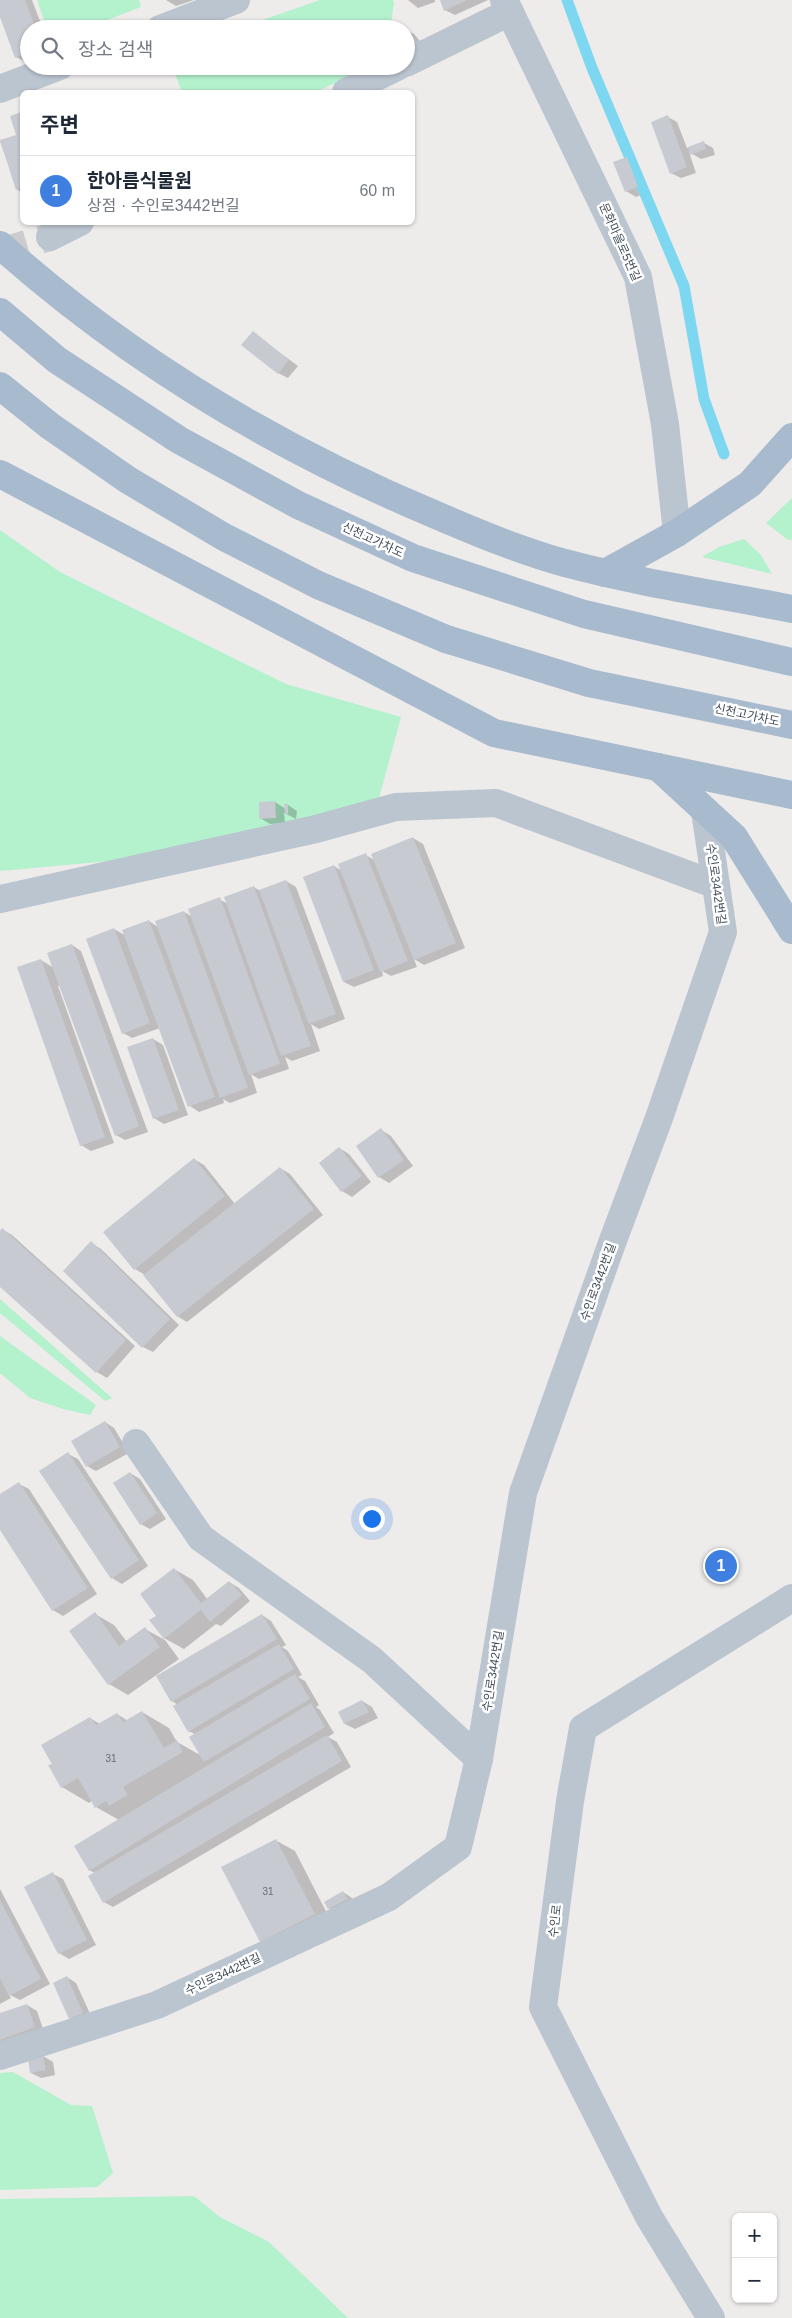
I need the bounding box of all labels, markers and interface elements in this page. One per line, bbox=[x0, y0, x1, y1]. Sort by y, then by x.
search box bbox=[20, 20, 415, 75]
icon: search bbox=[38, 34, 66, 62]
text: 장소 검색 bbox=[78, 39, 153, 60]
text: 주변 bbox=[40, 113, 79, 136]
text: 한아름식물원 bbox=[87, 170, 192, 191]
text: 1 bbox=[52, 182, 60, 199]
text: 60 m bbox=[359, 182, 395, 199]
text: 상점 · 수인로3442번길 bbox=[87, 197, 240, 214]
street label: 문화마을로5번길 bbox=[597, 201, 643, 283]
street label: 신천고가차도 bbox=[340, 520, 406, 560]
street label: 신천고가차도 bbox=[713, 701, 781, 729]
street label: 수인로3442번길 bbox=[703, 842, 729, 926]
street label: 수인로3442번길 bbox=[577, 1241, 619, 1323]
your location bbox=[359, 1506, 385, 1532]
pin: 1 bbox=[705, 1547, 737, 1585]
street label: 수인로3442번길 bbox=[480, 1629, 506, 1713]
house number: 31 bbox=[105, 1753, 117, 1764]
house number: 31 bbox=[262, 1886, 274, 1897]
street label: 수인로 bbox=[546, 1904, 564, 1938]
street label: 수인로3442번길 bbox=[183, 1950, 263, 1998]
map controls bbox=[732, 2213, 777, 2303]
button: + bbox=[732, 2213, 777, 2258]
button: − bbox=[732, 2258, 777, 2303]

